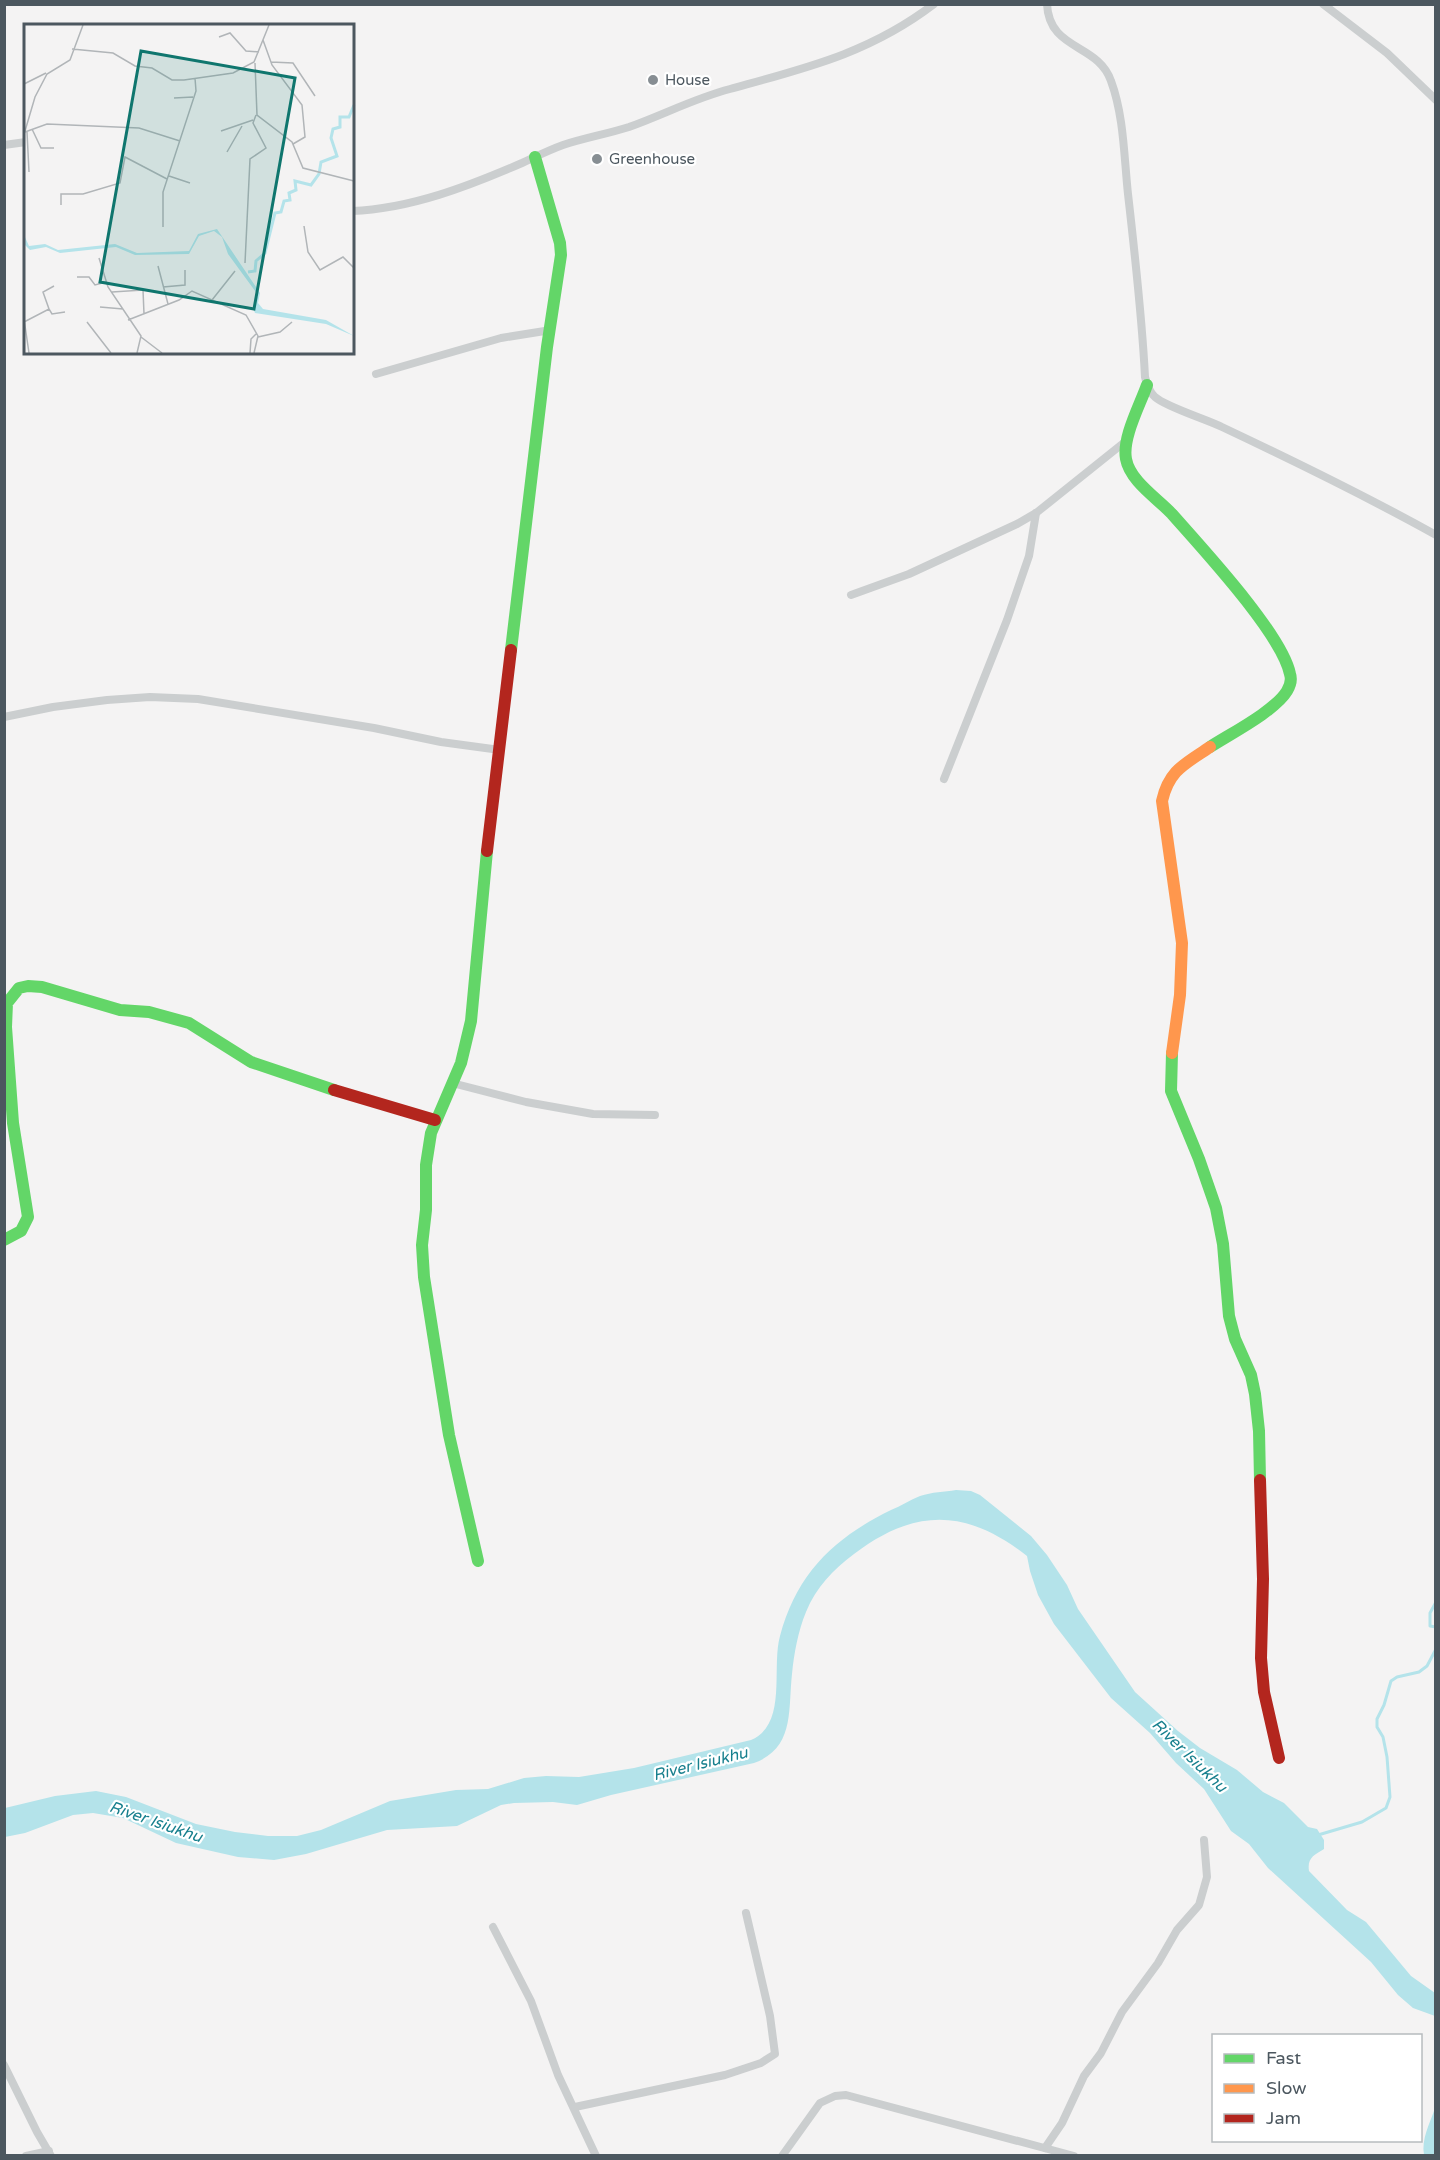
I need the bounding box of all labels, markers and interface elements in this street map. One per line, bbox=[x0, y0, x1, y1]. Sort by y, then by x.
inset map bbox=[24, 24, 354, 354]
place label: House bbox=[665, 71, 710, 89]
marker: House bbox=[646, 73, 660, 87]
place label: Greenhouse bbox=[609, 150, 695, 168]
marker: Greenhouse bbox=[590, 152, 604, 166]
water label: River Isiukhu bbox=[1147, 1715, 1232, 1797]
water label: River Isiukhu bbox=[651, 1742, 751, 1785]
water label: River Isiukhu bbox=[107, 1797, 206, 1848]
legend bbox=[1212, 2034, 1422, 2142]
text: Fast bbox=[1266, 2047, 1301, 2069]
text: Slow bbox=[1266, 2077, 1307, 2099]
text: Jam bbox=[1266, 2107, 1301, 2129]

